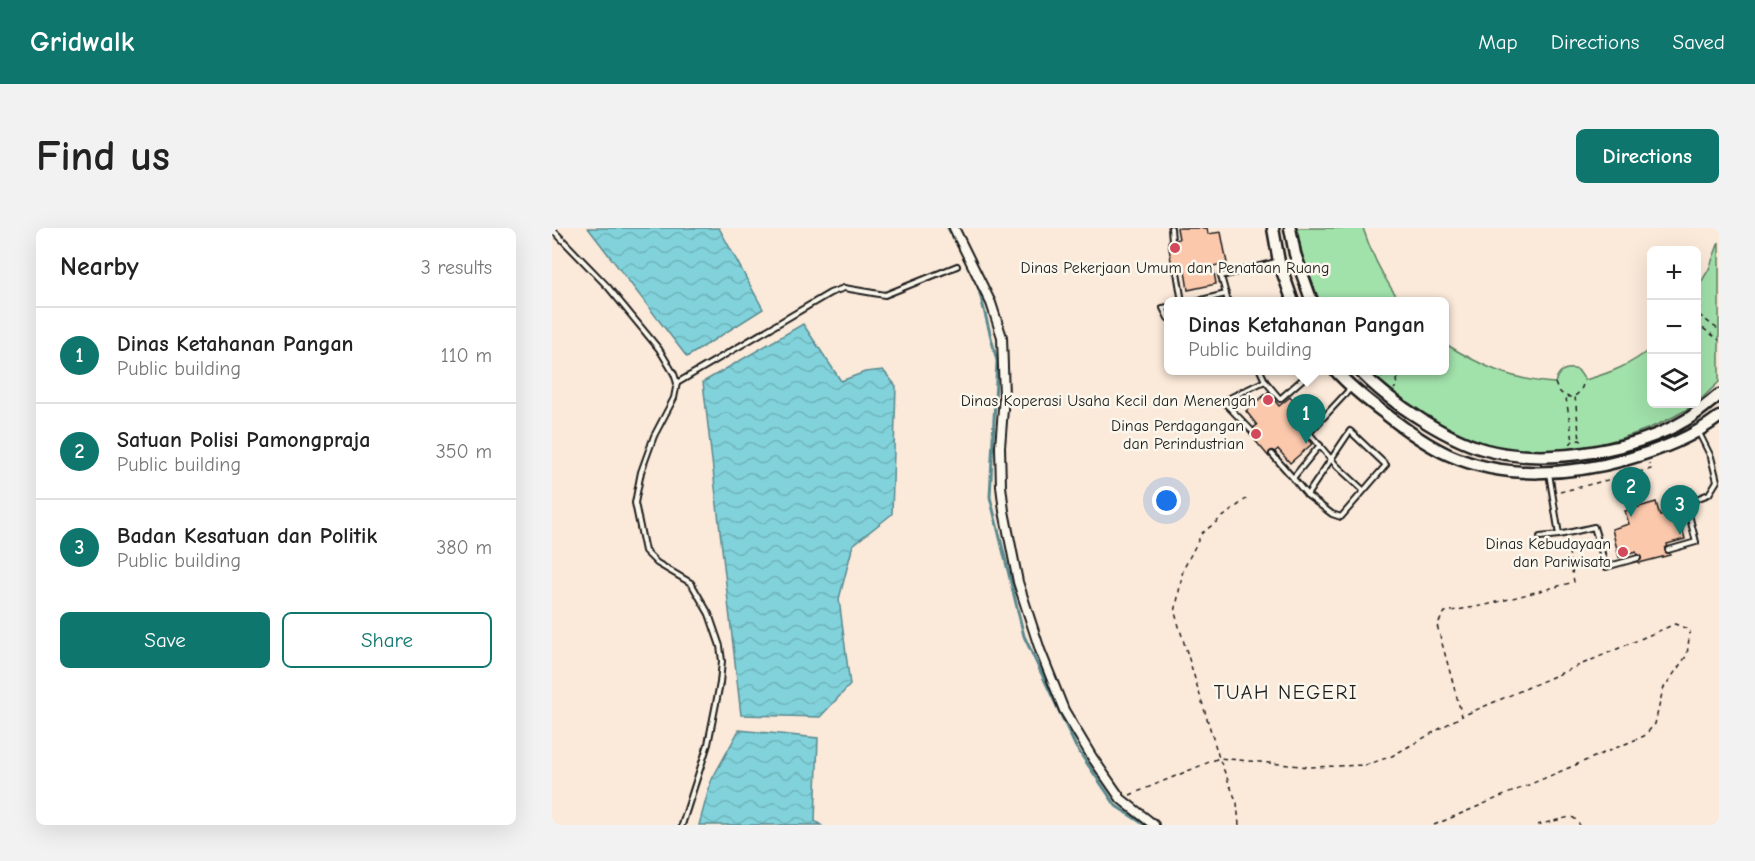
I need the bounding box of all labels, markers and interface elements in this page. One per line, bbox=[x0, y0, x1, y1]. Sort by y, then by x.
text: Gridwalk bbox=[30, 26, 134, 58]
text: Map bbox=[1478, 30, 1518, 54]
text: Directions bbox=[1551, 30, 1640, 54]
text: Saved bbox=[1673, 30, 1725, 54]
button: Directions bbox=[1576, 129, 1719, 183]
text: Find us bbox=[36, 132, 170, 181]
marker: Dinas Pekerjaan Umum dan Penataan Ruang bbox=[1168, 241, 1182, 255]
map controls bbox=[1647, 246, 1701, 408]
button: + bbox=[1647, 246, 1701, 300]
text: Nearby bbox=[60, 252, 139, 282]
text: 3 results bbox=[421, 256, 492, 279]
place label: Dinas Pekerjaan Umum dan Penataan Ruang bbox=[1021, 259, 1329, 277]
popup bbox=[1164, 297, 1449, 375]
button: − bbox=[1647, 300, 1701, 354]
text: Dinas Ketahanan Pangan bbox=[1188, 312, 1425, 338]
text: Dinas Ketahanan Pangan bbox=[117, 331, 354, 357]
text: Public building bbox=[1188, 338, 1312, 361]
text: 1 bbox=[76, 344, 83, 367]
text: 110 m bbox=[441, 344, 492, 367]
button: layers bbox=[1647, 354, 1701, 408]
text: Public building bbox=[117, 357, 241, 380]
place label: Dinas Koperasi Usaha Kecil dan Menengah bbox=[961, 392, 1256, 410]
marker: Dinas Koperasi Usaha Kecil dan Menengah bbox=[1261, 393, 1275, 407]
pin: 1 bbox=[1286, 394, 1326, 444]
place label: Dinas Perdagangan dan Perindustrian bbox=[1111, 417, 1244, 453]
text: Satuan Polisi Pamongpraja bbox=[117, 427, 370, 453]
marker: Dinas Perdagangan dan Perindustrian bbox=[1249, 427, 1263, 441]
text: 2 bbox=[75, 440, 84, 463]
text: 350 m bbox=[436, 440, 492, 463]
text: Public building bbox=[117, 453, 241, 476]
pin: 2 bbox=[1612, 468, 1650, 517]
your location bbox=[1152, 486, 1181, 515]
pin: 3 bbox=[1660, 486, 1700, 535]
text: Badan Kesatuan dan Politik bbox=[117, 523, 377, 549]
place label: Dinas Kebudayaan dan Pariwisata bbox=[1485, 535, 1611, 571]
text: 3 bbox=[75, 536, 84, 559]
text: 380 m bbox=[436, 536, 492, 559]
marker: Dinas Kebudayaan dan Pariwisata bbox=[1616, 545, 1630, 559]
text: Public building bbox=[117, 549, 241, 572]
button: Save bbox=[60, 612, 270, 668]
button: Share bbox=[282, 612, 492, 668]
district label: TUAH NEGERI bbox=[1214, 681, 1358, 704]

